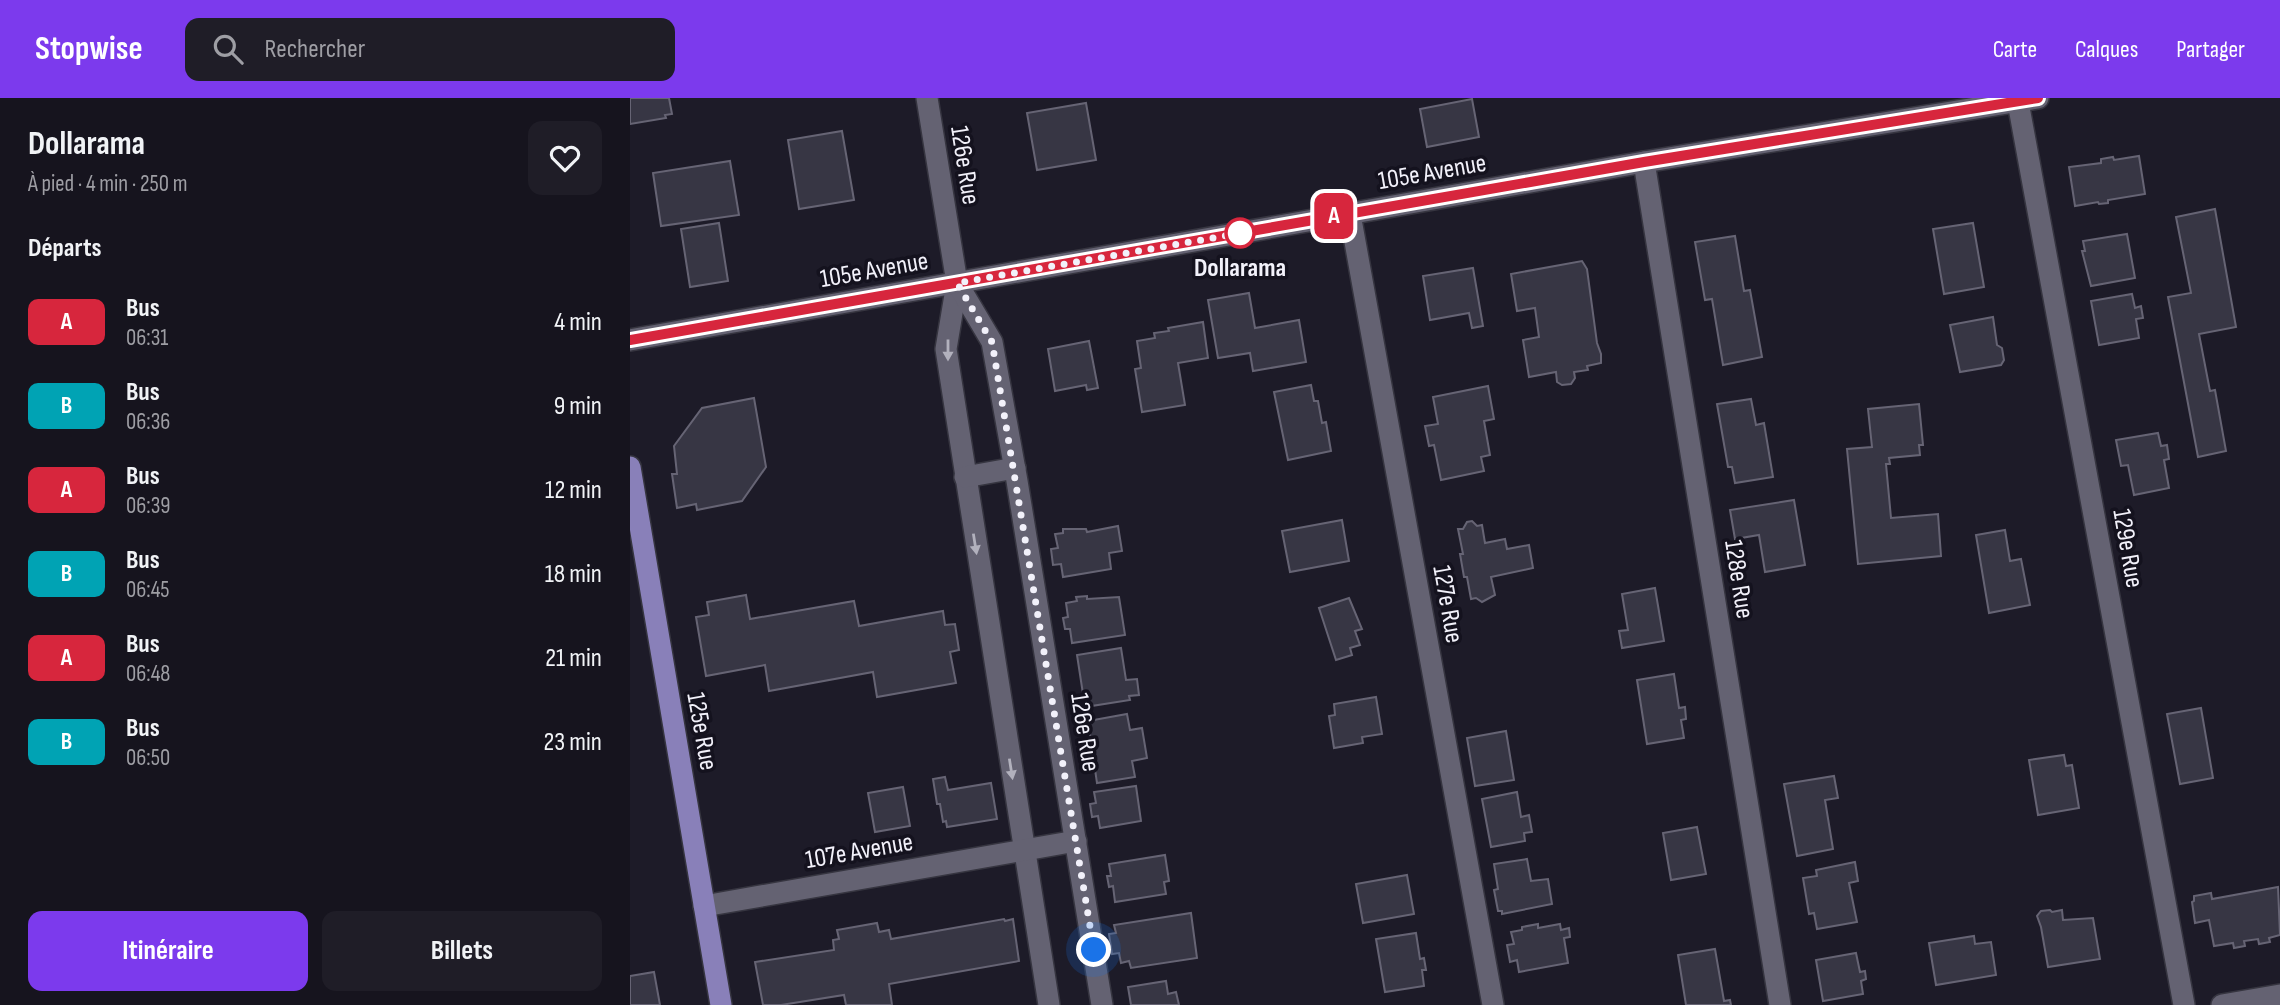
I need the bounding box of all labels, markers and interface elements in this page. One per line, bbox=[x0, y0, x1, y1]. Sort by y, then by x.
search box bbox=[185, 18, 675, 81]
text: Stopwise bbox=[35, 29, 143, 69]
icon: search bbox=[209, 30, 247, 68]
text: Rechercher bbox=[265, 34, 365, 65]
text: Carte bbox=[1993, 35, 2037, 64]
text: Calques bbox=[2075, 35, 2138, 64]
text: Partager bbox=[2176, 35, 2245, 64]
button: heart bbox=[528, 121, 602, 195]
text: Dollarama bbox=[28, 124, 145, 164]
street label: 126e Rue bbox=[943, 124, 986, 207]
street label: 105e Avenue bbox=[1376, 148, 1489, 197]
text: À pied · 4 min · 250 m bbox=[28, 170, 187, 198]
line badge: A bbox=[1311, 193, 1357, 239]
text: A bbox=[1328, 201, 1340, 230]
marker: Dollarama bbox=[1225, 218, 1255, 248]
text: Départs bbox=[28, 233, 101, 264]
street label: 105e Avenue bbox=[818, 246, 931, 295]
place label: Dollarama bbox=[1194, 253, 1286, 284]
text: Bus bbox=[126, 293, 160, 324]
text: A bbox=[61, 307, 72, 336]
text: 4 min bbox=[554, 307, 602, 338]
text: 06:31 bbox=[126, 324, 168, 352]
one-way arrow bbox=[942, 339, 954, 361]
text: Bus bbox=[126, 377, 160, 408]
text: B bbox=[61, 391, 72, 420]
text: 9 min bbox=[554, 391, 602, 422]
text: 06:36 bbox=[126, 408, 170, 436]
text: Bus bbox=[126, 461, 160, 492]
text: A bbox=[61, 475, 72, 504]
text: 12 min bbox=[545, 475, 602, 506]
text: 06:39 bbox=[126, 492, 171, 520]
street label: 129e Rue bbox=[2105, 506, 2150, 590]
one-way arrow bbox=[970, 533, 981, 555]
street label: 128e Rue bbox=[1717, 538, 1760, 621]
text: Bus bbox=[126, 545, 160, 576]
text: B bbox=[61, 559, 72, 588]
text: 18 min bbox=[545, 559, 602, 590]
street label: 127e Rue bbox=[1425, 563, 1470, 645]
text: 06:45 bbox=[126, 576, 170, 604]
text: Bus bbox=[126, 629, 160, 660]
text: A bbox=[61, 643, 72, 672]
text: 21 min bbox=[545, 643, 602, 674]
text: 06:48 bbox=[126, 660, 170, 688]
street label: 125e Rue bbox=[679, 690, 724, 773]
street label: 126e Rue bbox=[1063, 691, 1106, 774]
text: Bus bbox=[126, 713, 160, 744]
text: B bbox=[61, 727, 72, 756]
text: 23 min bbox=[544, 727, 602, 758]
text: 06:50 bbox=[126, 744, 170, 772]
one-way arrow bbox=[1006, 758, 1017, 780]
street label: 107e Avenue bbox=[803, 827, 916, 876]
button: Itinéraire bbox=[28, 911, 308, 991]
button: Billets bbox=[322, 911, 602, 991]
your location bbox=[1076, 932, 1111, 967]

